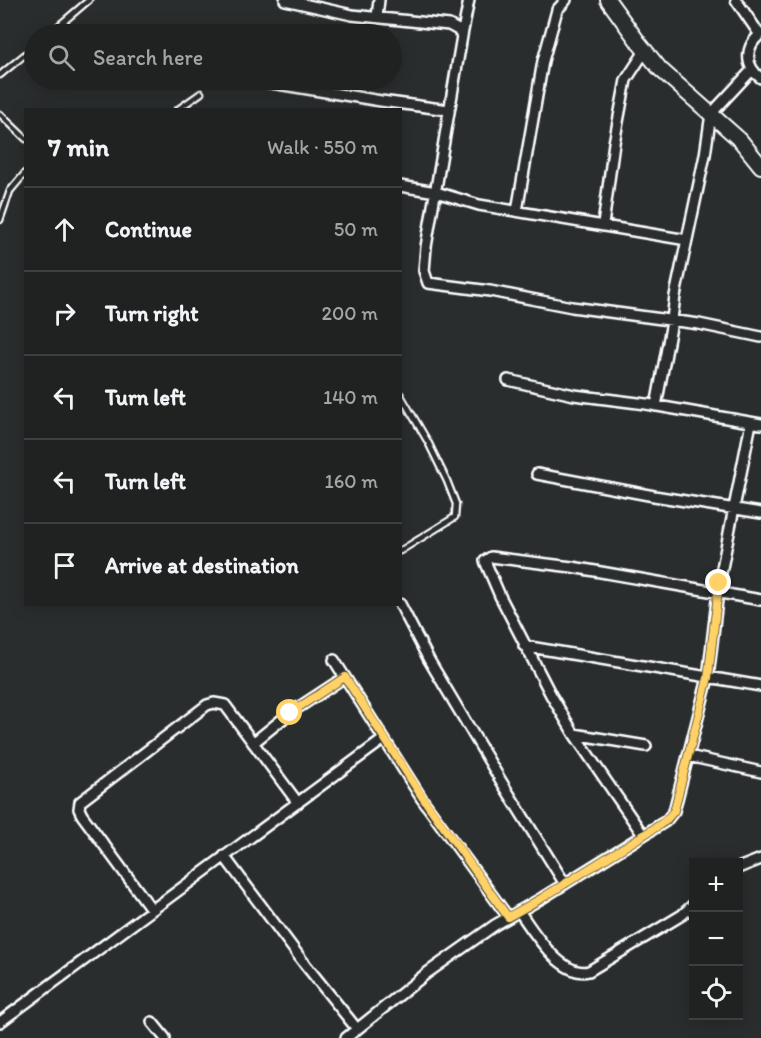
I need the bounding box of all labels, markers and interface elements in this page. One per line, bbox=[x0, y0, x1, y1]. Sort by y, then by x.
search box bbox=[24, 24, 402, 90]
icon: search bbox=[45, 41, 78, 74]
text: Search here bbox=[93, 44, 203, 71]
text: 7 min bbox=[48, 131, 109, 163]
text: Walk · 550 m bbox=[267, 135, 378, 159]
icon: ahead bbox=[48, 213, 81, 246]
text: Continue bbox=[105, 216, 192, 243]
text: 50 m bbox=[334, 217, 378, 241]
icon: right bbox=[48, 297, 81, 330]
text: Turn right bbox=[105, 300, 199, 327]
text: 200 m bbox=[322, 301, 378, 325]
icon: left bbox=[48, 381, 81, 414]
text: Turn left bbox=[105, 384, 186, 411]
text: 140 m bbox=[323, 385, 378, 409]
icon: left bbox=[48, 465, 81, 498]
text: Turn left bbox=[105, 468, 186, 495]
text: 160 m bbox=[325, 469, 378, 493]
icon: arrive bbox=[48, 549, 81, 582]
text: Arrive at destination bbox=[105, 552, 299, 579]
route end bbox=[705, 569, 731, 595]
route start bbox=[276, 699, 302, 725]
map controls bbox=[689, 858, 743, 1020]
button: + bbox=[689, 858, 743, 912]
button: − bbox=[689, 912, 743, 966]
button: locate bbox=[689, 966, 743, 1020]

